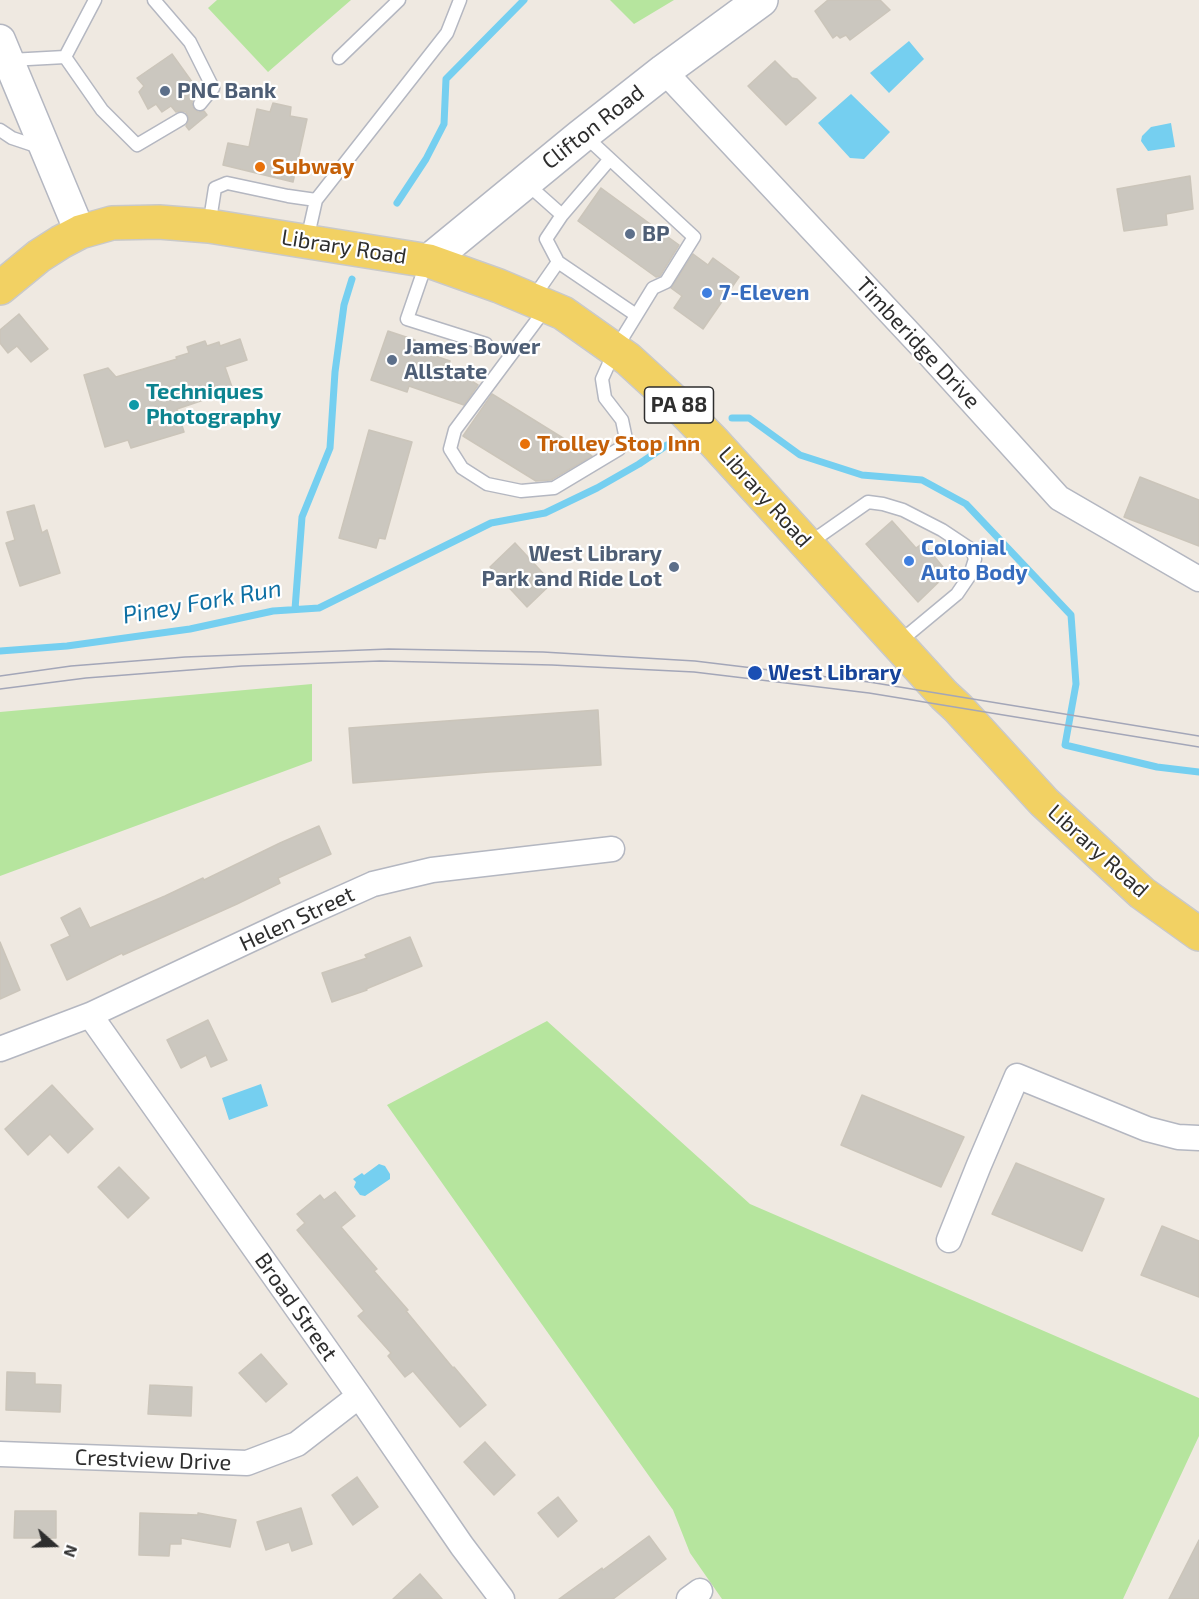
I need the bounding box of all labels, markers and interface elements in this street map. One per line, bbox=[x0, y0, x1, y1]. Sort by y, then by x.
place label: PNC Bank bbox=[177, 78, 276, 104]
street label: Clifton Road bbox=[537, 79, 649, 175]
marker: PNC Bank bbox=[158, 84, 172, 98]
place label: Subway bbox=[272, 154, 354, 180]
marker: Subway bbox=[253, 160, 267, 174]
place label: BP bbox=[642, 221, 670, 247]
street label: Library Road bbox=[280, 224, 408, 270]
marker: BP bbox=[623, 227, 637, 241]
street label: Timberidge Drive bbox=[850, 272, 986, 414]
place label: 7-Eleven bbox=[719, 280, 809, 306]
marker: 7-Eleven bbox=[700, 286, 714, 300]
place label: James Bower Allstate bbox=[404, 334, 540, 386]
marker: James Bower Allstate bbox=[385, 353, 399, 367]
place label: Techniques Photography bbox=[146, 379, 281, 430]
road number: PA 88 bbox=[644, 387, 714, 423]
marker: Techniques Photography bbox=[127, 398, 141, 412]
place label: Trolley Stop Inn bbox=[537, 431, 700, 457]
marker: Trolley Stop Inn bbox=[518, 437, 532, 451]
street label: Library Road bbox=[713, 441, 817, 553]
place label: Colonial Auto Body bbox=[921, 535, 1028, 586]
place label: West Library Park and Ride Lot bbox=[482, 541, 662, 592]
marker: Colonial Auto Body bbox=[902, 554, 916, 568]
marker: West Library Park and Ride Lot bbox=[667, 560, 681, 574]
water label: Piney Fork Run bbox=[120, 574, 284, 630]
place label: West Library bbox=[768, 660, 902, 686]
marker: West Library bbox=[746, 664, 764, 682]
street label: Library Road bbox=[1042, 799, 1154, 903]
street label: Helen Street bbox=[235, 881, 359, 957]
street label: Broad Street bbox=[249, 1248, 343, 1366]
street label: Crestview Drive bbox=[74, 1444, 232, 1476]
north arrow bbox=[24, 1515, 84, 1575]
text: N bbox=[60, 1543, 82, 1560]

